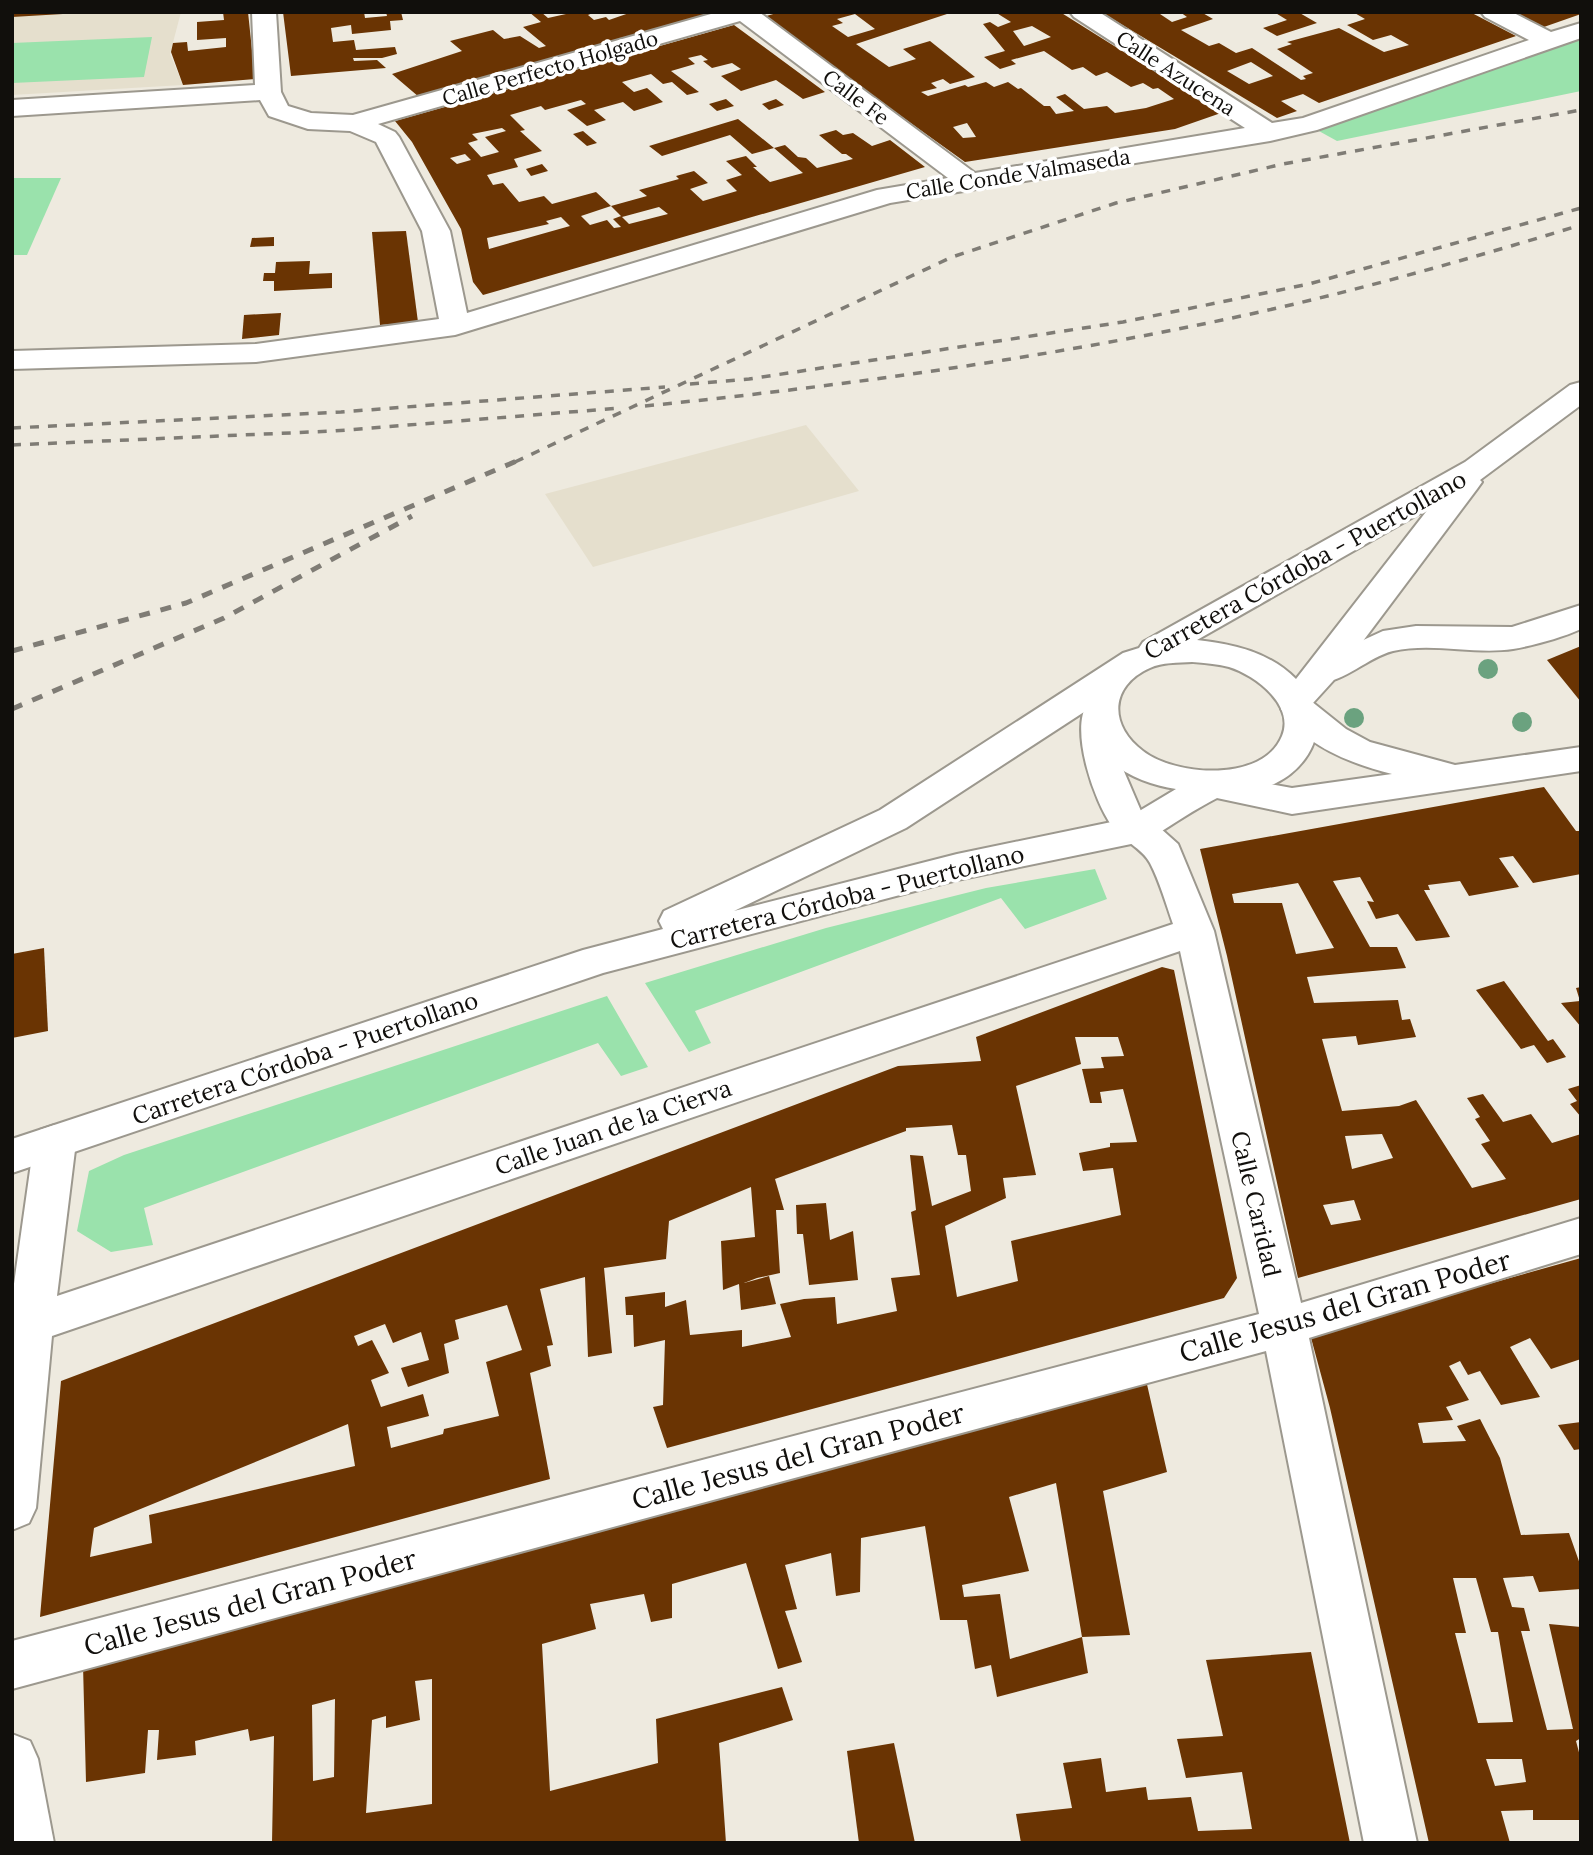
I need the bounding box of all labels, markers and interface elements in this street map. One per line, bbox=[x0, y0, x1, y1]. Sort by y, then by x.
street label: Calle Perfecto Holgado bbox=[439, 24, 661, 112]
street label: Calle Azucena bbox=[1111, 24, 1241, 122]
street label: Calle Fe bbox=[817, 63, 895, 131]
street label: Calle Conde Valmaseda bbox=[904, 143, 1132, 205]
street label: Carretera Córdoba - Puertollano bbox=[1138, 463, 1472, 667]
street label: Carretera Córdoba - Puertollano bbox=[667, 838, 1027, 956]
street label: Carretera Córdoba - Puertollano bbox=[128, 984, 482, 1132]
street label: Calle Juan de la Cierva bbox=[491, 1072, 735, 1182]
street label: Calle Caridad bbox=[1224, 1128, 1288, 1280]
street label: Calle Jesus del Gran Poder bbox=[1175, 1241, 1515, 1371]
street label: Calle Jesus del Gran Poder bbox=[628, 1394, 968, 1518]
street label: Calle Jesus del Gran Poder bbox=[80, 1540, 420, 1664]

